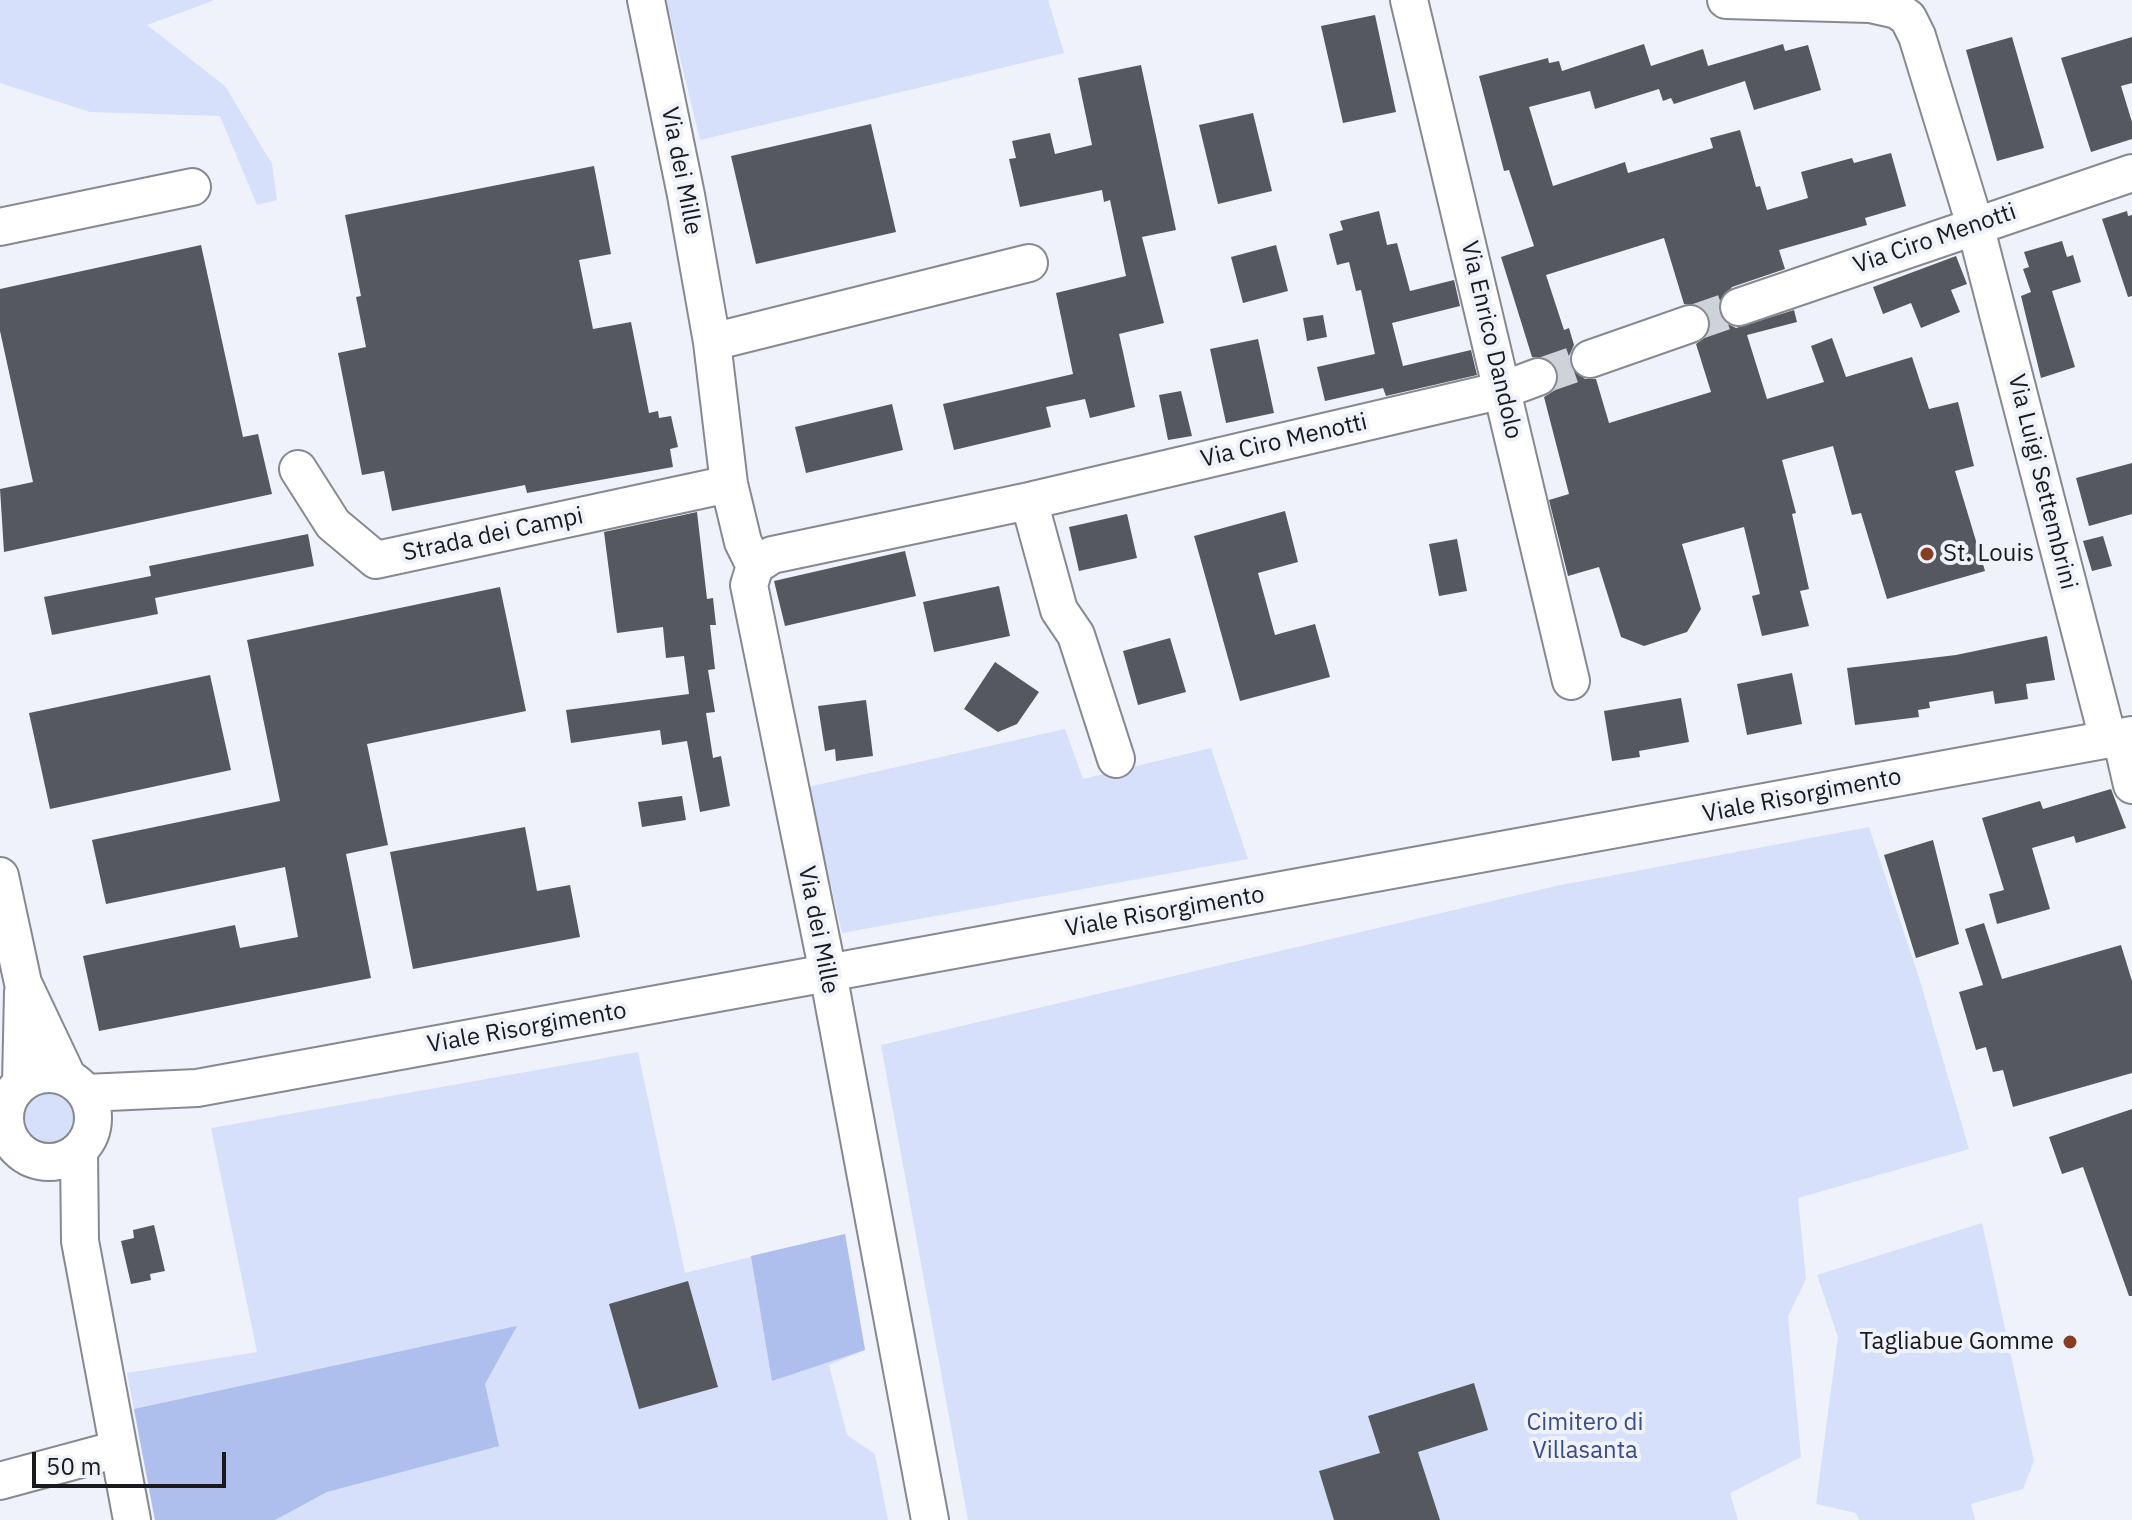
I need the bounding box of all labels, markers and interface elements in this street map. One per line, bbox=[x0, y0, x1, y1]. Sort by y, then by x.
street label: Via dei Mille bbox=[655, 105, 707, 237]
street label: Via Ciro Menotti bbox=[1850, 198, 2020, 280]
street label: Via Enrico Dandolo bbox=[1454, 238, 1528, 442]
street label: Via Luigi Settembrini bbox=[2001, 371, 2083, 593]
street label: Via Ciro Menotti bbox=[1198, 408, 1370, 474]
street label: Strada dei Campi bbox=[400, 502, 586, 568]
place label: St. Louis bbox=[1943, 540, 2034, 568]
marker: St. Louis bbox=[1918, 545, 1936, 563]
street label: Viale Risorgimento bbox=[1700, 763, 1904, 829]
street label: Via dei Mille bbox=[792, 864, 844, 996]
street label: Viale Risorgimento bbox=[1063, 880, 1267, 944]
street label: Viale Risorgimento bbox=[425, 996, 629, 1060]
place label: Tagliabue Gomme bbox=[1860, 1328, 2054, 1356]
marker: Tagliabue Gomme bbox=[2061, 1333, 2079, 1351]
park label: Cimitero di Villasanta bbox=[1526, 1409, 1644, 1465]
scale bar bbox=[36, 1436, 230, 1486]
text: 50 m bbox=[46, 1450, 101, 1482]

